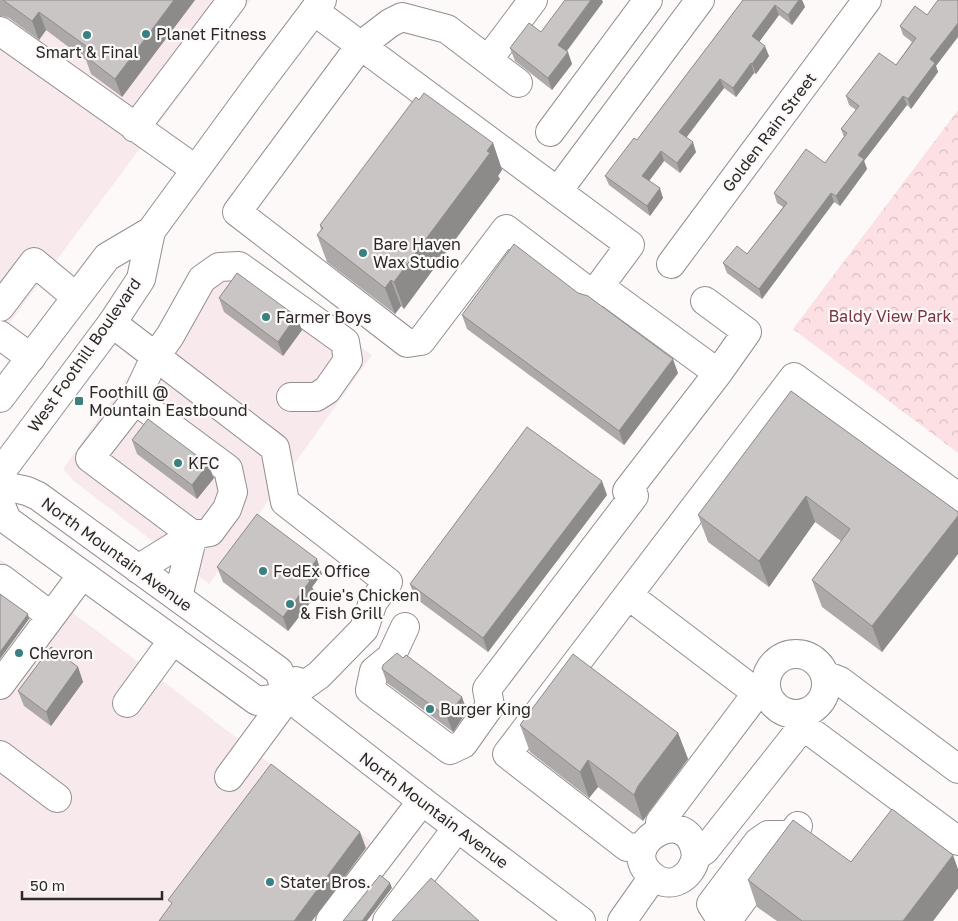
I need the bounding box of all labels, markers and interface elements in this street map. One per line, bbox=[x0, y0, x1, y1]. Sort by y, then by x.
place label: Planet Fitness bbox=[156, 24, 266, 44]
marker: Planet Fitness bbox=[140, 28, 152, 40]
marker: Smart & Final bbox=[81, 29, 93, 41]
place label: Smart & Final bbox=[36, 42, 138, 62]
street label: Golden Rain Street bbox=[718, 68, 820, 196]
place label: Bare Haven Wax Studio bbox=[373, 234, 461, 272]
marker: Bare Haven Wax Studio bbox=[357, 247, 369, 259]
street label: West Foothill Boulevard bbox=[23, 274, 145, 436]
park label: Baldy View Park bbox=[828, 306, 952, 326]
place label: Farmer Boys bbox=[276, 307, 372, 327]
marker: Farmer Boys bbox=[260, 311, 272, 323]
place label: Foothill @ Mountain Eastbound bbox=[89, 382, 248, 420]
marker: Foothill @ Mountain Eastbound bbox=[73, 395, 85, 407]
place label: KFC bbox=[188, 453, 219, 473]
marker: KFC bbox=[172, 457, 184, 469]
street label: North Mountain Avenue bbox=[38, 493, 196, 615]
place label: FedEx Office bbox=[273, 561, 370, 581]
marker: FedEx Office bbox=[257, 565, 269, 577]
place label: Louie's Chicken & Fish Grill bbox=[300, 585, 419, 623]
marker: Louie's Chicken & Fish Grill bbox=[284, 598, 296, 610]
place label: Chevron bbox=[29, 643, 93, 663]
marker: Chevron bbox=[13, 647, 25, 659]
place label: Burger King bbox=[440, 699, 531, 719]
marker: Burger King bbox=[424, 703, 436, 715]
street label: North Mountain Avenue bbox=[356, 747, 512, 873]
scale bar bbox=[22, 868, 162, 900]
place label: Stater Bros. bbox=[280, 872, 371, 892]
text: 50 m bbox=[30, 876, 65, 894]
marker: Stater Bros. bbox=[264, 876, 276, 888]

